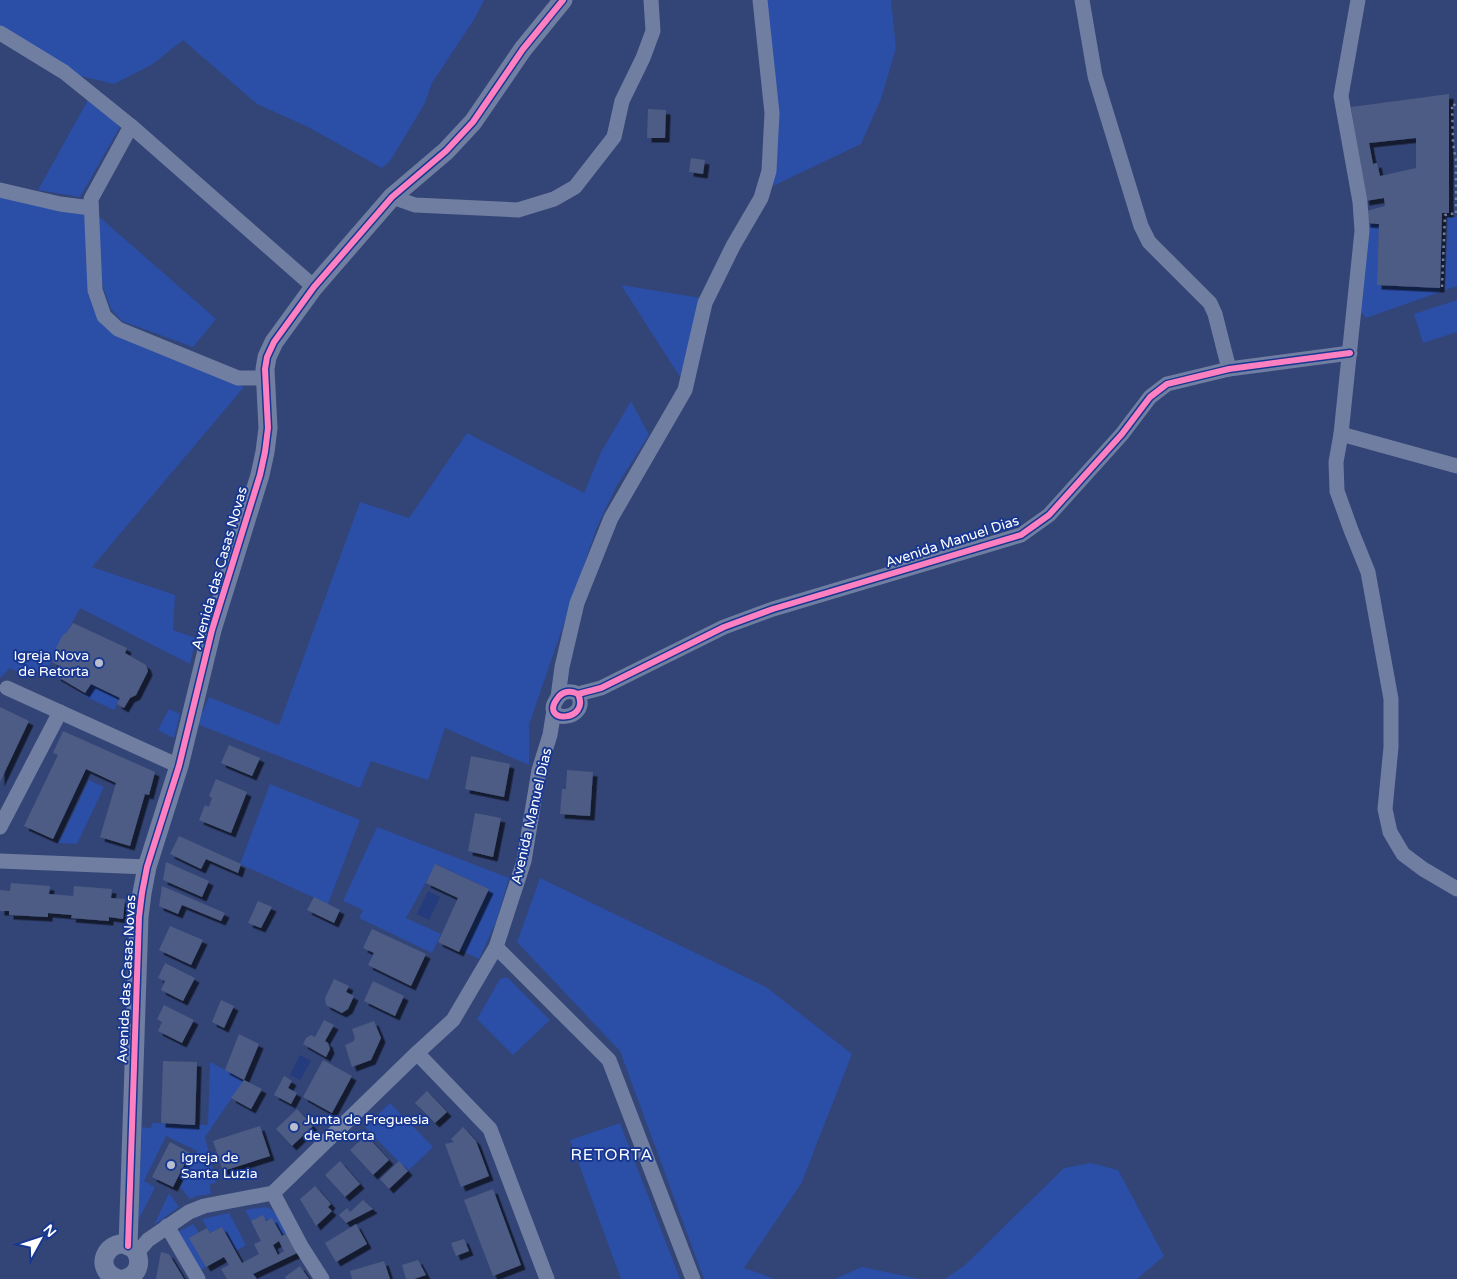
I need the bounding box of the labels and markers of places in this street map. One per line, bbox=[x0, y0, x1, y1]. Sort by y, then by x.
place label: Igreja Nova de Retorta bbox=[14, 647, 89, 680]
marker: Igreja Nova de Retorta bbox=[93, 657, 105, 669]
place label: Junta de Freguesia de Retorta bbox=[304, 1111, 429, 1144]
marker: Junta de Freguesia de Retorta bbox=[288, 1121, 300, 1133]
place label: Igreja de Santa Luzia bbox=[181, 1149, 258, 1182]
marker: Igreja de Santa Luzia bbox=[165, 1159, 177, 1171]

